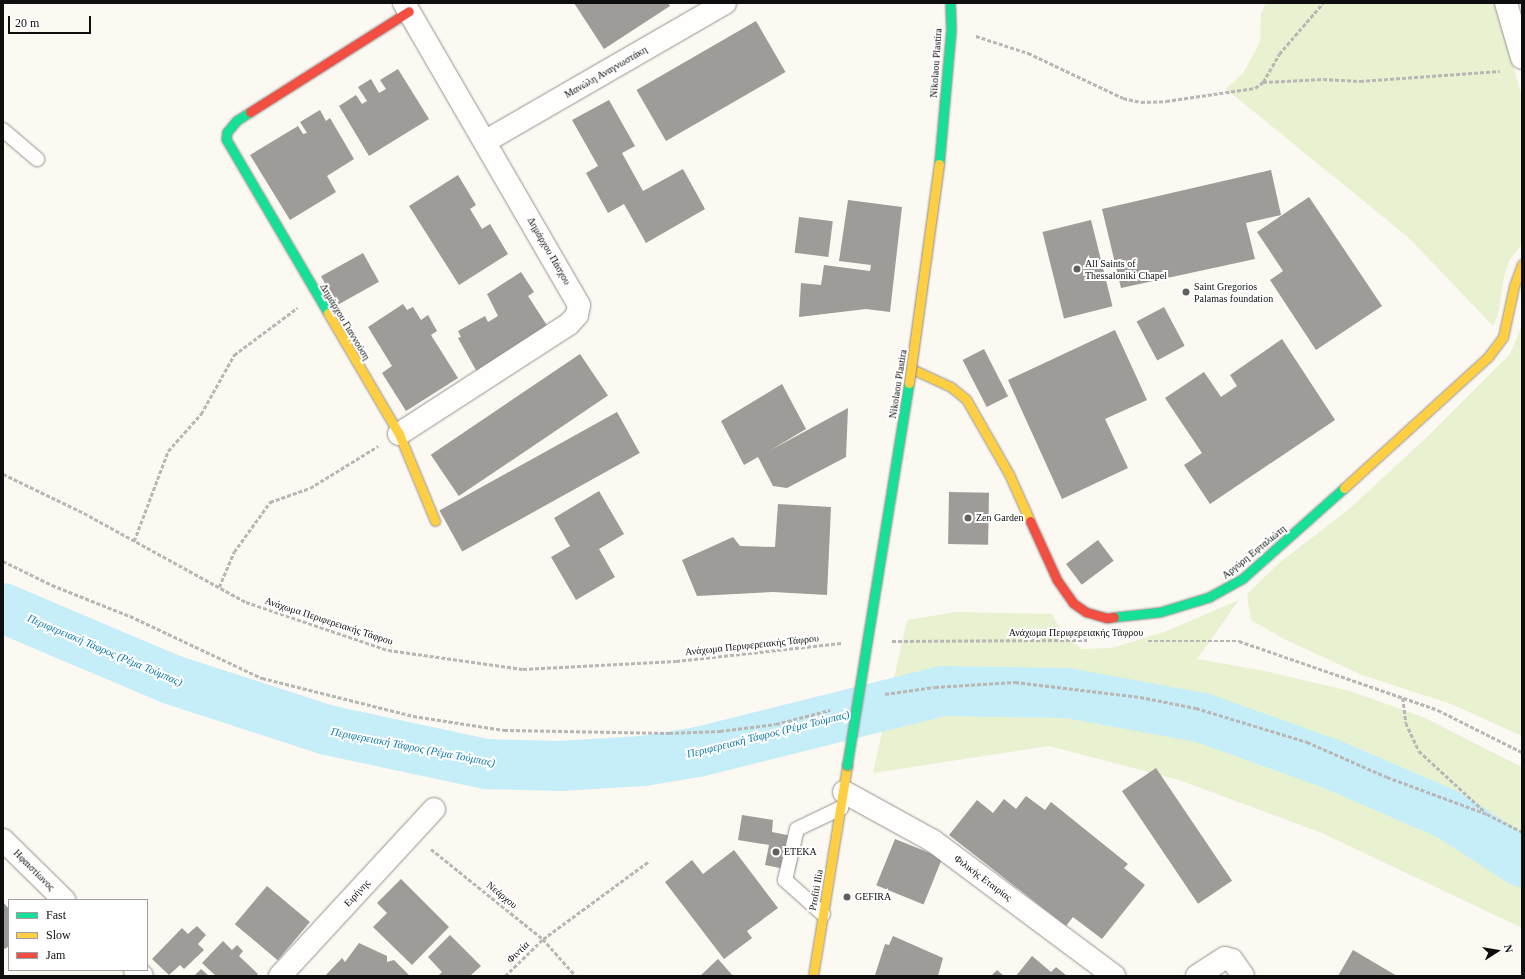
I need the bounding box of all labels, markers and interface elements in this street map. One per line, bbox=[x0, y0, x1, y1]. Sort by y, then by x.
scale bar bbox=[10, 8, 93, 34]
text: 20 m bbox=[15, 16, 39, 30]
street label: Nikolaou Plastira bbox=[928, 28, 944, 98]
street label: Μανώλη Αναγνωστάκη bbox=[562, 43, 650, 101]
street label: Δημάρχου Πάσχου bbox=[525, 215, 573, 287]
place label: All Saints of Thessaloniki Chapel bbox=[1085, 257, 1167, 280]
marker: All Saints of Thessaloniki Chapel bbox=[1072, 264, 1082, 274]
place label: Saint Gregorios Palamas foundation bbox=[1194, 280, 1273, 304]
street label: Δημάρχου Γιαννούση bbox=[317, 282, 373, 362]
marker: Saint Gregorios Palamas foundation bbox=[1181, 287, 1191, 297]
street label: Nikolaou Plastira bbox=[887, 349, 909, 419]
place label: Zen Garden bbox=[976, 512, 1023, 524]
marker: Zen Garden bbox=[963, 513, 973, 523]
street label: Αργύρη Εφταλιώτη bbox=[1220, 523, 1288, 581]
street label: Ανάχωμα Περιφερειακής Τάφρου bbox=[263, 595, 395, 647]
water label: Περιφερειακή Τάφρος (Ρέμα Τούμπας) bbox=[25, 611, 185, 689]
street label: Ανάχωμα Περιφερειακής Τάφρου bbox=[1009, 627, 1143, 639]
street label: Ανάχωμα Περιφερειακής Τάφρου bbox=[685, 632, 819, 658]
water label: Περιφερειακή Τάφρος (Ρέμα Τούμπας) bbox=[685, 707, 851, 761]
water label: Περιφερειακή Τάφρος (Ρέμα Τούμπας) bbox=[330, 725, 496, 769]
place label: ΕΤΕΚΑ bbox=[784, 846, 817, 858]
street label: Ηφαιστίωνος bbox=[11, 847, 57, 893]
marker: ΕΤΕΚΑ bbox=[771, 847, 781, 857]
street label: Φιλικής Εταιρίας bbox=[952, 852, 1014, 904]
street label: Profiti Ilia bbox=[806, 869, 826, 911]
street label: Ειρήνης bbox=[341, 877, 373, 909]
street label: Νεάρχου bbox=[484, 879, 520, 911]
place label: GEFIRA bbox=[855, 891, 891, 903]
marker: GEFIRA bbox=[842, 892, 852, 902]
legend bbox=[8, 899, 148, 971]
text: Fast bbox=[46, 908, 66, 922]
text: Slow bbox=[46, 928, 71, 942]
north arrow bbox=[1477, 931, 1517, 971]
street label: Φιντία bbox=[504, 938, 532, 966]
text: N bbox=[1502, 943, 1515, 954]
text: Jam bbox=[46, 948, 65, 962]

